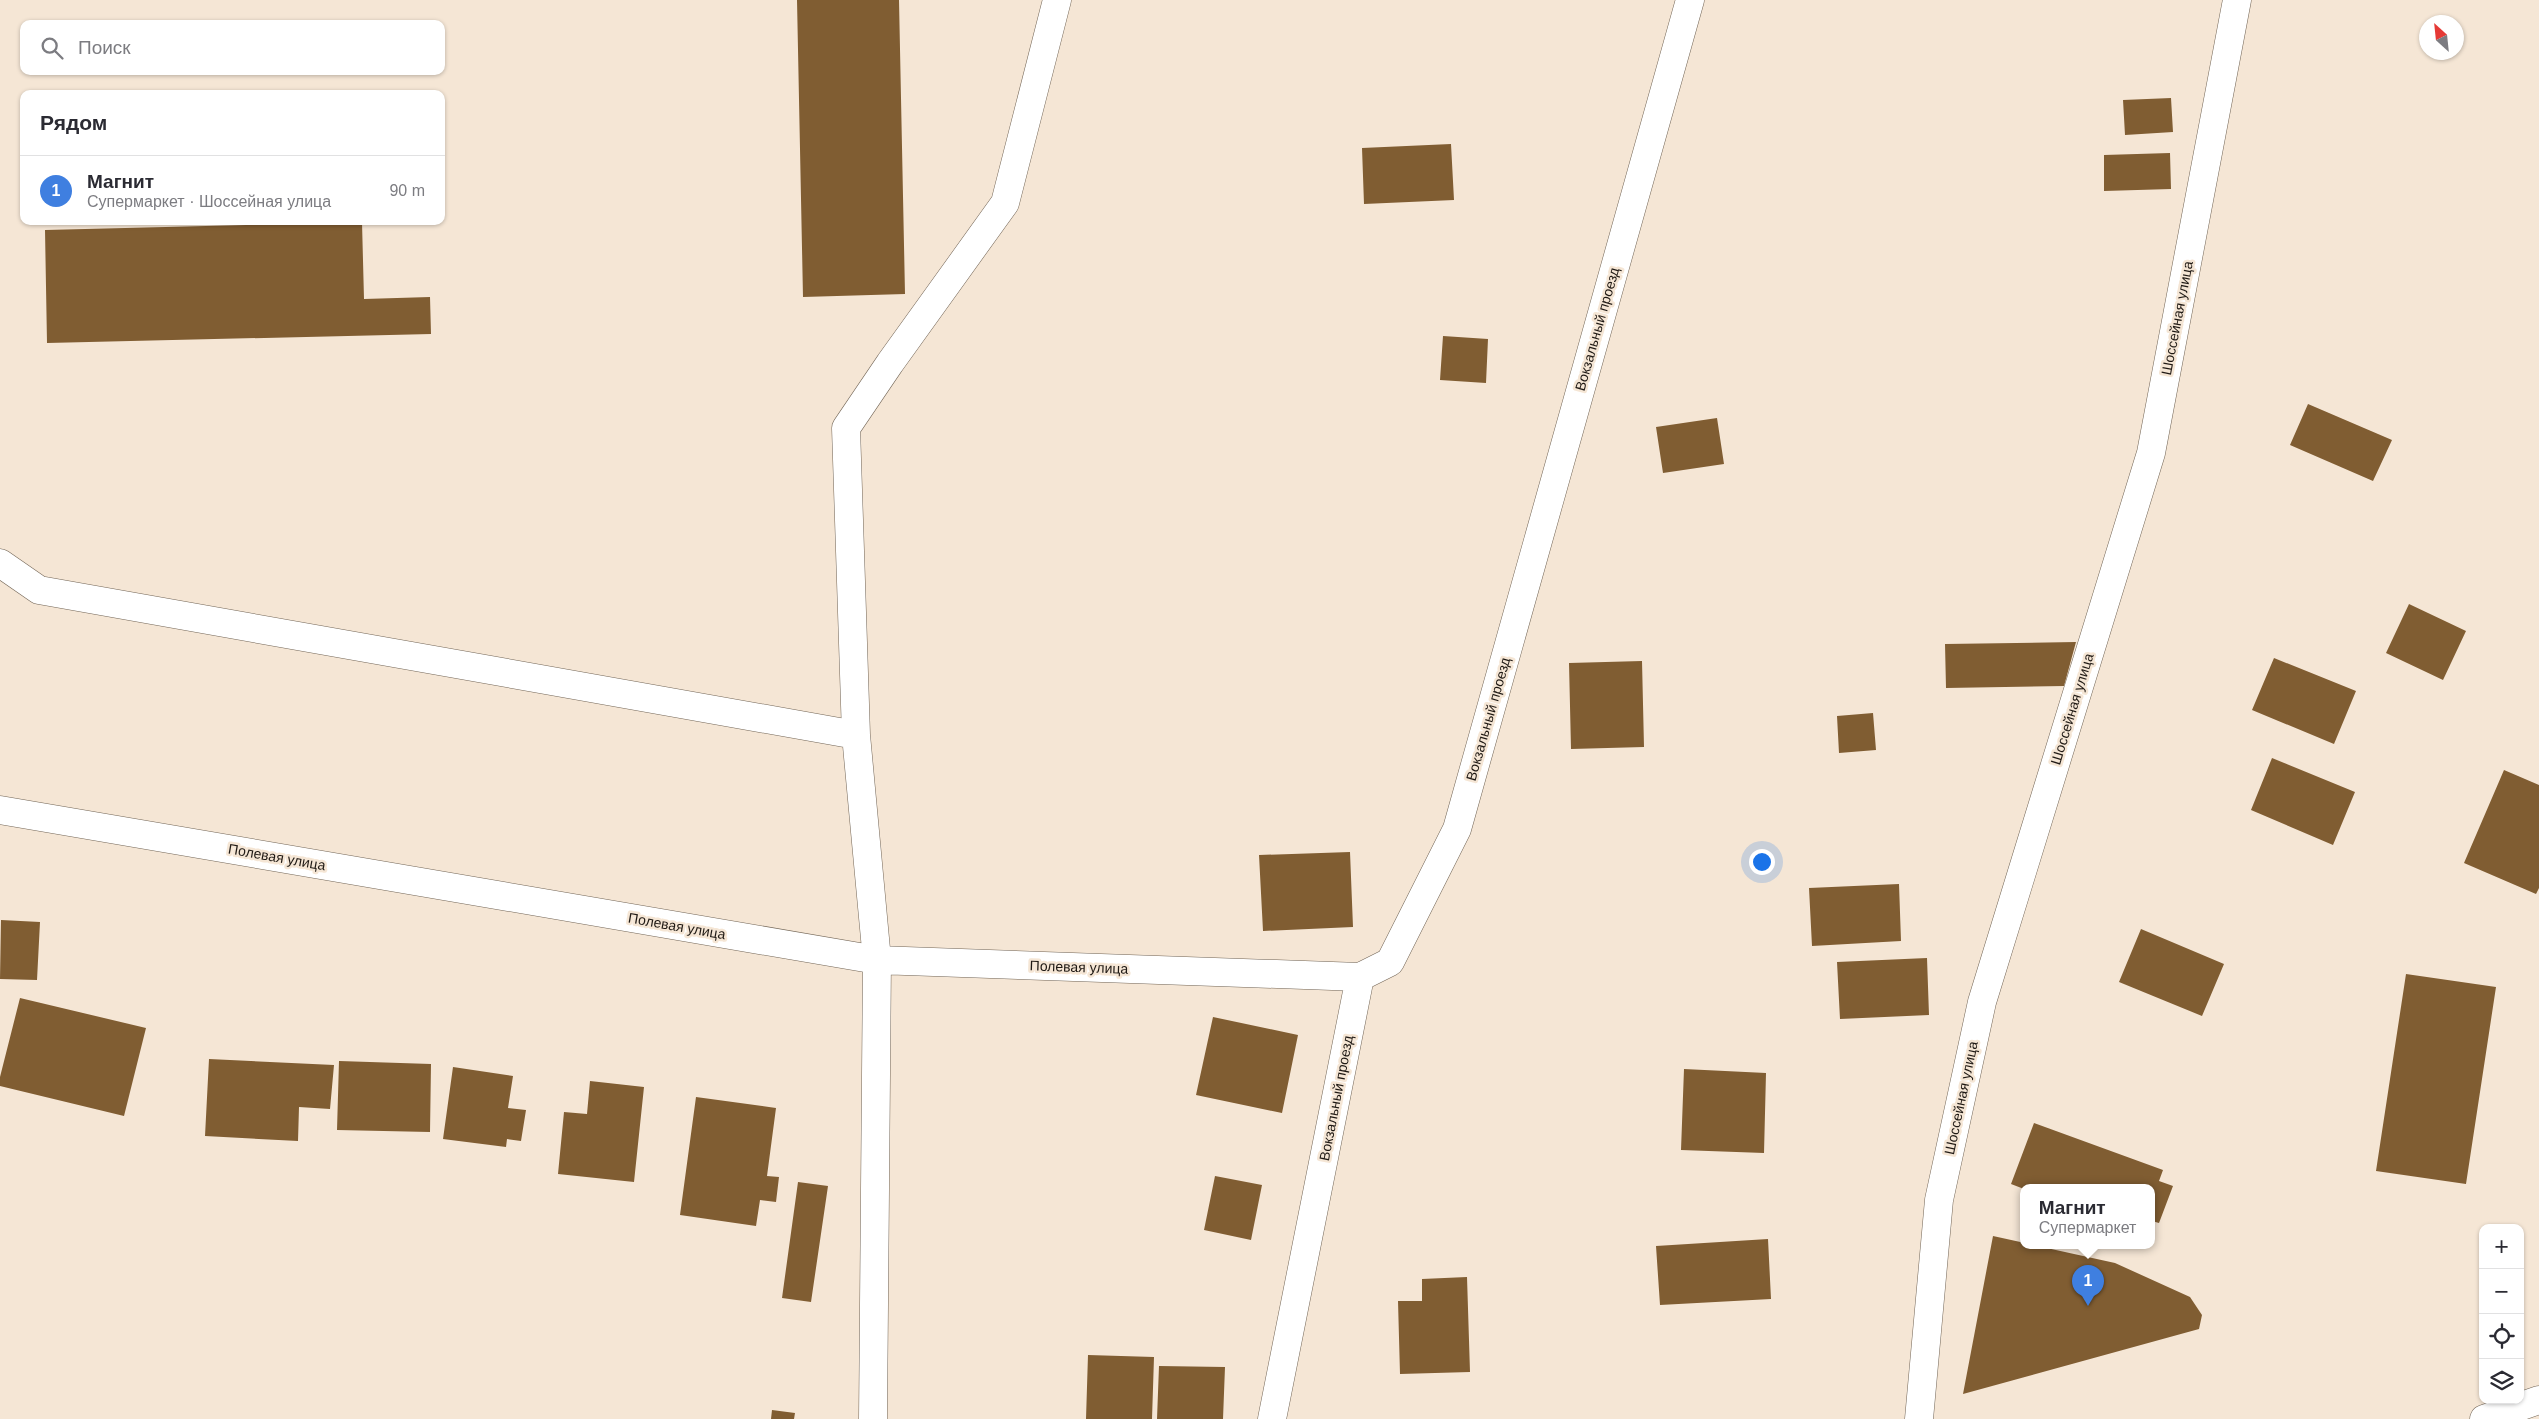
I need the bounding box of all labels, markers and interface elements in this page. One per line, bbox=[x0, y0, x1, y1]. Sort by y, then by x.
north arrow bbox=[2419, 15, 2464, 60]
search box bbox=[20, 20, 445, 75]
icon: search bbox=[38, 34, 66, 62]
text: Поиск bbox=[78, 37, 131, 58]
text: Рядом bbox=[40, 111, 107, 134]
text: Магнит bbox=[87, 171, 154, 192]
text: 1 bbox=[52, 182, 60, 199]
text: 90 m bbox=[389, 182, 425, 199]
text: Супермаркет · Шоссейная улица bbox=[87, 193, 331, 210]
street label: Шоссейная улица bbox=[2158, 259, 2196, 376]
street label: Вокзальный проезд bbox=[1572, 266, 1622, 392]
street label: Шоссейная улица bbox=[2047, 651, 2097, 767]
street label: Вокзальный проезд bbox=[1463, 656, 1513, 782]
street label: Полевая улица bbox=[227, 841, 327, 873]
your location bbox=[1749, 849, 1775, 875]
street label: Полевая улица bbox=[627, 910, 727, 942]
street label: Полевая улица bbox=[1029, 957, 1129, 977]
street label: Вокзальный проезд bbox=[1316, 1034, 1356, 1162]
street label: Шоссейная улица bbox=[1941, 1040, 1981, 1156]
popup bbox=[2020, 1184, 2155, 1249]
text: Магнит bbox=[2039, 1197, 2106, 1218]
text: Супермаркет bbox=[2039, 1219, 2136, 1236]
map controls bbox=[2479, 1224, 2524, 1404]
button: + bbox=[2479, 1224, 2524, 1269]
pin: 1 bbox=[2072, 1265, 2104, 1306]
button: − bbox=[2479, 1269, 2524, 1314]
button: locate bbox=[2479, 1314, 2524, 1359]
button: layers bbox=[2479, 1359, 2524, 1404]

